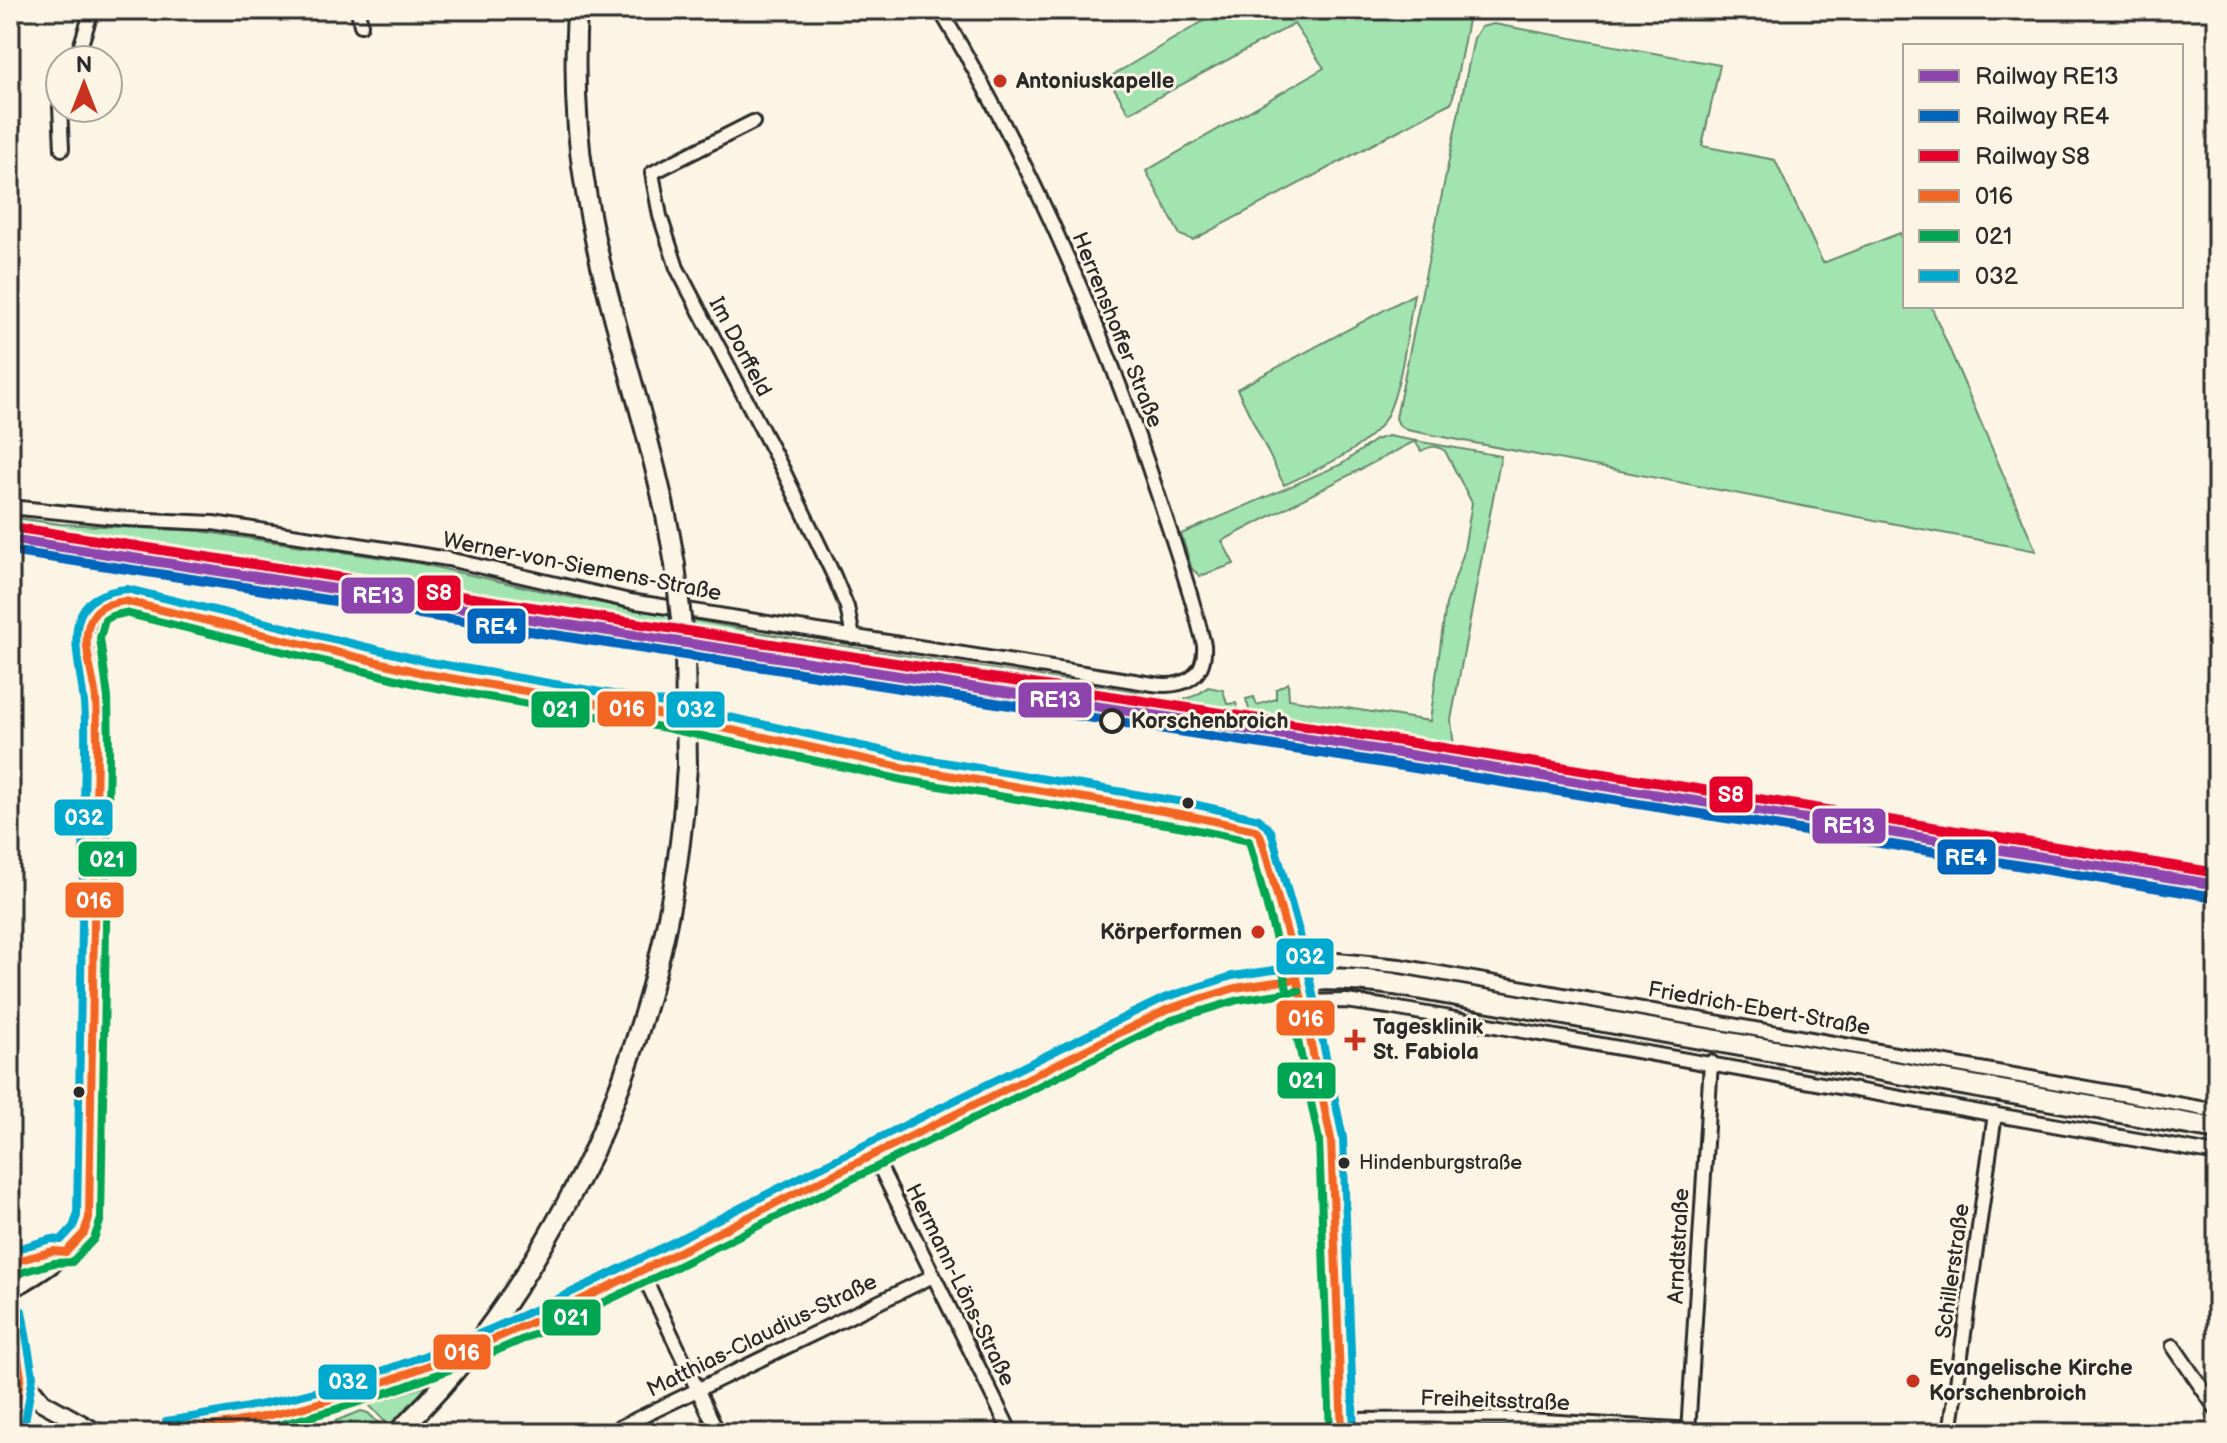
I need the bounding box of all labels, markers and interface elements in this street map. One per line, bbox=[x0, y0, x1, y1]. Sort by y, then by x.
north arrow bbox=[44, 44, 124, 124]
legend bbox=[1903, 44, 2183, 308]
text: N bbox=[76, 52, 92, 79]
text: Railway RE13 bbox=[1975, 62, 2119, 91]
place label: Antoniuskapelle bbox=[1015, 68, 1174, 95]
marker: Antoniuskapelle bbox=[991, 72, 1009, 90]
text: Railway RE4 bbox=[1975, 102, 2110, 131]
text: Railway S8 bbox=[1975, 142, 2090, 171]
text: 016 bbox=[1975, 182, 2013, 211]
text: 021 bbox=[1975, 222, 2012, 251]
street label: Herrenshoffer Straße bbox=[1065, 228, 1169, 432]
text: 032 bbox=[1975, 262, 2018, 291]
street label: Im Dorffeld bbox=[703, 293, 777, 401]
street label: Werner-von-Siemens-Straße bbox=[440, 527, 724, 607]
line badge: S8 bbox=[416, 574, 462, 612]
line badge: RE13 bbox=[340, 576, 416, 615]
text: S8 bbox=[426, 580, 452, 607]
text: RE13 bbox=[352, 583, 404, 610]
line badge: RE4 bbox=[466, 607, 527, 645]
text: RE4 bbox=[475, 614, 517, 641]
line badge: RE13 bbox=[1017, 681, 1093, 719]
text: RE13 bbox=[1029, 687, 1081, 714]
line badge: 021 bbox=[530, 690, 591, 729]
line badge: 016 bbox=[596, 690, 657, 728]
line badge: 032 bbox=[665, 690, 726, 729]
text: 016 bbox=[609, 696, 645, 723]
text: 021 bbox=[542, 697, 578, 724]
text: 032 bbox=[676, 697, 716, 724]
place label: Korschenbroich bbox=[1131, 708, 1289, 735]
marker: Korschenbroich bbox=[1100, 709, 1124, 733]
line badge: S8 bbox=[1708, 775, 1754, 814]
text: S8 bbox=[1718, 782, 1744, 809]
unlabelled marker bbox=[1180, 795, 1196, 811]
line badge: 032 bbox=[53, 798, 114, 837]
text: 032 bbox=[64, 805, 104, 832]
line badge: RE13 bbox=[1811, 807, 1887, 845]
text: RE13 bbox=[1823, 813, 1875, 840]
line badge: RE4 bbox=[1936, 838, 1997, 876]
line badge: 021 bbox=[77, 840, 138, 878]
text: RE4 bbox=[1945, 845, 1987, 872]
text: 021 bbox=[89, 847, 125, 874]
line badge: 016 bbox=[64, 881, 125, 919]
text: 016 bbox=[76, 888, 112, 915]
place label: Körperformen bbox=[1100, 919, 1242, 946]
marker: Körperformen bbox=[1249, 923, 1267, 941]
line badge: 032 bbox=[1275, 937, 1335, 976]
text: 032 bbox=[1285, 944, 1325, 971]
street label: Friedrich-Ebert-Straße bbox=[1646, 976, 1872, 1042]
line badge: 016 bbox=[1275, 999, 1336, 1037]
text: 016 bbox=[1288, 1006, 1324, 1033]
place label: Tagesklinik St. Fabiola bbox=[1373, 1014, 1484, 1066]
marker: Tagesklinik St. Fabiola bbox=[1344, 1029, 1366, 1051]
line badge: 021 bbox=[1276, 1061, 1337, 1100]
text: 021 bbox=[1288, 1068, 1324, 1095]
unlabelled marker bbox=[71, 1084, 87, 1100]
place label: Hindenburgstraße bbox=[1359, 1151, 1522, 1175]
marker: Hindenburgstraße bbox=[1336, 1155, 1352, 1171]
street label: Hermann-Löns-Straße bbox=[899, 1179, 1021, 1391]
street label: Arndtstraße bbox=[1662, 1187, 1696, 1305]
street label: Schillerstraße bbox=[1930, 1202, 1976, 1340]
street label: Matthias-Claudius-Straße bbox=[642, 1268, 882, 1404]
line badge: 021 bbox=[541, 1298, 602, 1337]
text: 021 bbox=[553, 1305, 589, 1332]
line badge: 016 bbox=[432, 1333, 492, 1371]
text: 016 bbox=[444, 1340, 480, 1367]
place label: Evangelische Kirche Korschenbroich bbox=[1929, 1355, 2133, 1407]
line badge: 032 bbox=[317, 1363, 378, 1401]
text: 032 bbox=[328, 1369, 368, 1396]
marker: Evangelische Kirche Korschenbroich bbox=[1904, 1372, 1922, 1390]
street label: Freiheitsstraße bbox=[1420, 1385, 1570, 1417]

